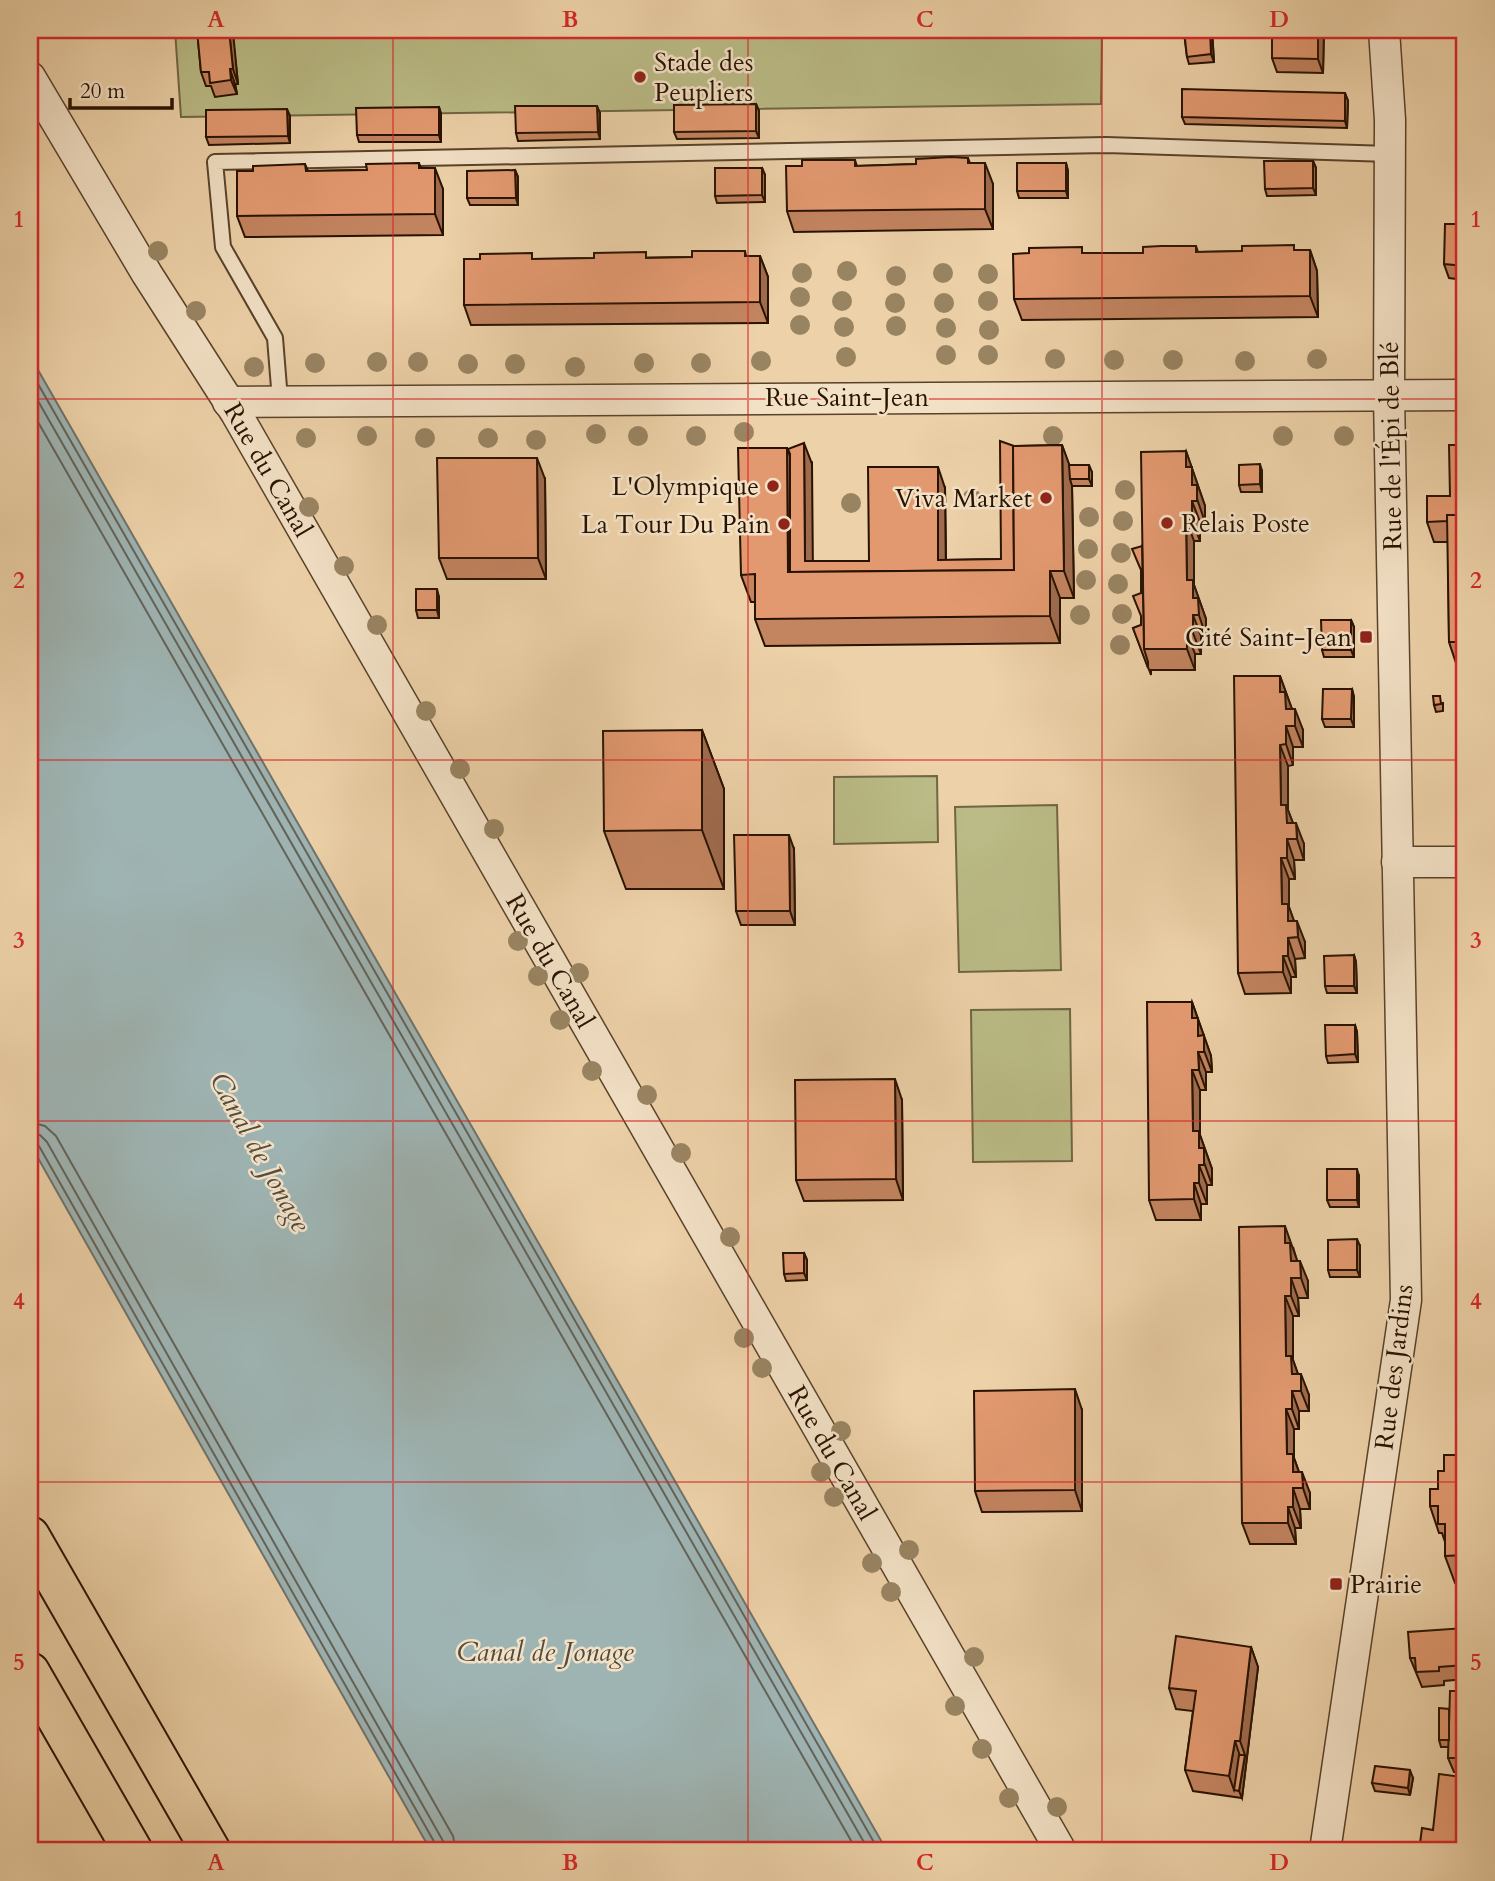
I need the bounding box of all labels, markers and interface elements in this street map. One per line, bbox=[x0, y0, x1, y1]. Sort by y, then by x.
text: A bbox=[207, 4, 225, 35]
text: B bbox=[562, 4, 578, 35]
text: C bbox=[916, 4, 934, 35]
text: D bbox=[1269, 4, 1289, 35]
place label: Stade des Peupliers bbox=[654, 45, 753, 110]
scale bar bbox=[70, 66, 172, 110]
marker: Stade des Peupliers bbox=[632, 69, 648, 85]
text: 20 m bbox=[80, 77, 125, 106]
text: 1 bbox=[13, 204, 25, 235]
text: 1 bbox=[1470, 204, 1482, 235]
street label: Rue de l'Épi de Blé bbox=[1372, 341, 1410, 551]
street label: Rue Saint-Jean bbox=[765, 380, 929, 415]
street label: Rue du Canal bbox=[215, 396, 321, 544]
place label: L'Olympique bbox=[611, 469, 759, 504]
marker: L'Olympique bbox=[765, 478, 781, 494]
place label: Viva Market bbox=[895, 481, 1032, 516]
marker: Viva Market bbox=[1038, 490, 1054, 506]
place label: Relais Poste bbox=[1181, 506, 1310, 541]
place label: La Tour Du Pain bbox=[581, 507, 770, 542]
marker: Relais Poste bbox=[1159, 515, 1175, 531]
marker: La Tour Du Pain bbox=[776, 516, 792, 532]
text: 2 bbox=[13, 565, 25, 596]
text: 2 bbox=[1470, 565, 1482, 596]
place label: Cité Saint-Jean bbox=[1185, 620, 1352, 655]
marker: Cité Saint-Jean bbox=[1358, 629, 1374, 645]
street label: Rue du Canal bbox=[497, 887, 603, 1035]
text: 3 bbox=[13, 925, 25, 956]
text: 3 bbox=[1470, 925, 1482, 956]
water label: Canal de Jonage bbox=[200, 1065, 320, 1239]
street label: Rue des Jardins bbox=[1366, 1282, 1422, 1452]
text: 4 bbox=[13, 1286, 25, 1317]
text: 4 bbox=[1470, 1286, 1482, 1317]
street label: Rue du Canal bbox=[779, 1379, 885, 1527]
place label: Prairie bbox=[1350, 1567, 1422, 1602]
marker: Prairie bbox=[1328, 1576, 1344, 1592]
water label: Canal de Jonage bbox=[456, 1633, 634, 1671]
text: 5 bbox=[13, 1647, 25, 1678]
text: 5 bbox=[1470, 1647, 1482, 1678]
text: A bbox=[207, 1847, 225, 1878]
text: B bbox=[562, 1847, 578, 1878]
text: C bbox=[916, 1847, 934, 1878]
text: D bbox=[1269, 1847, 1289, 1878]

